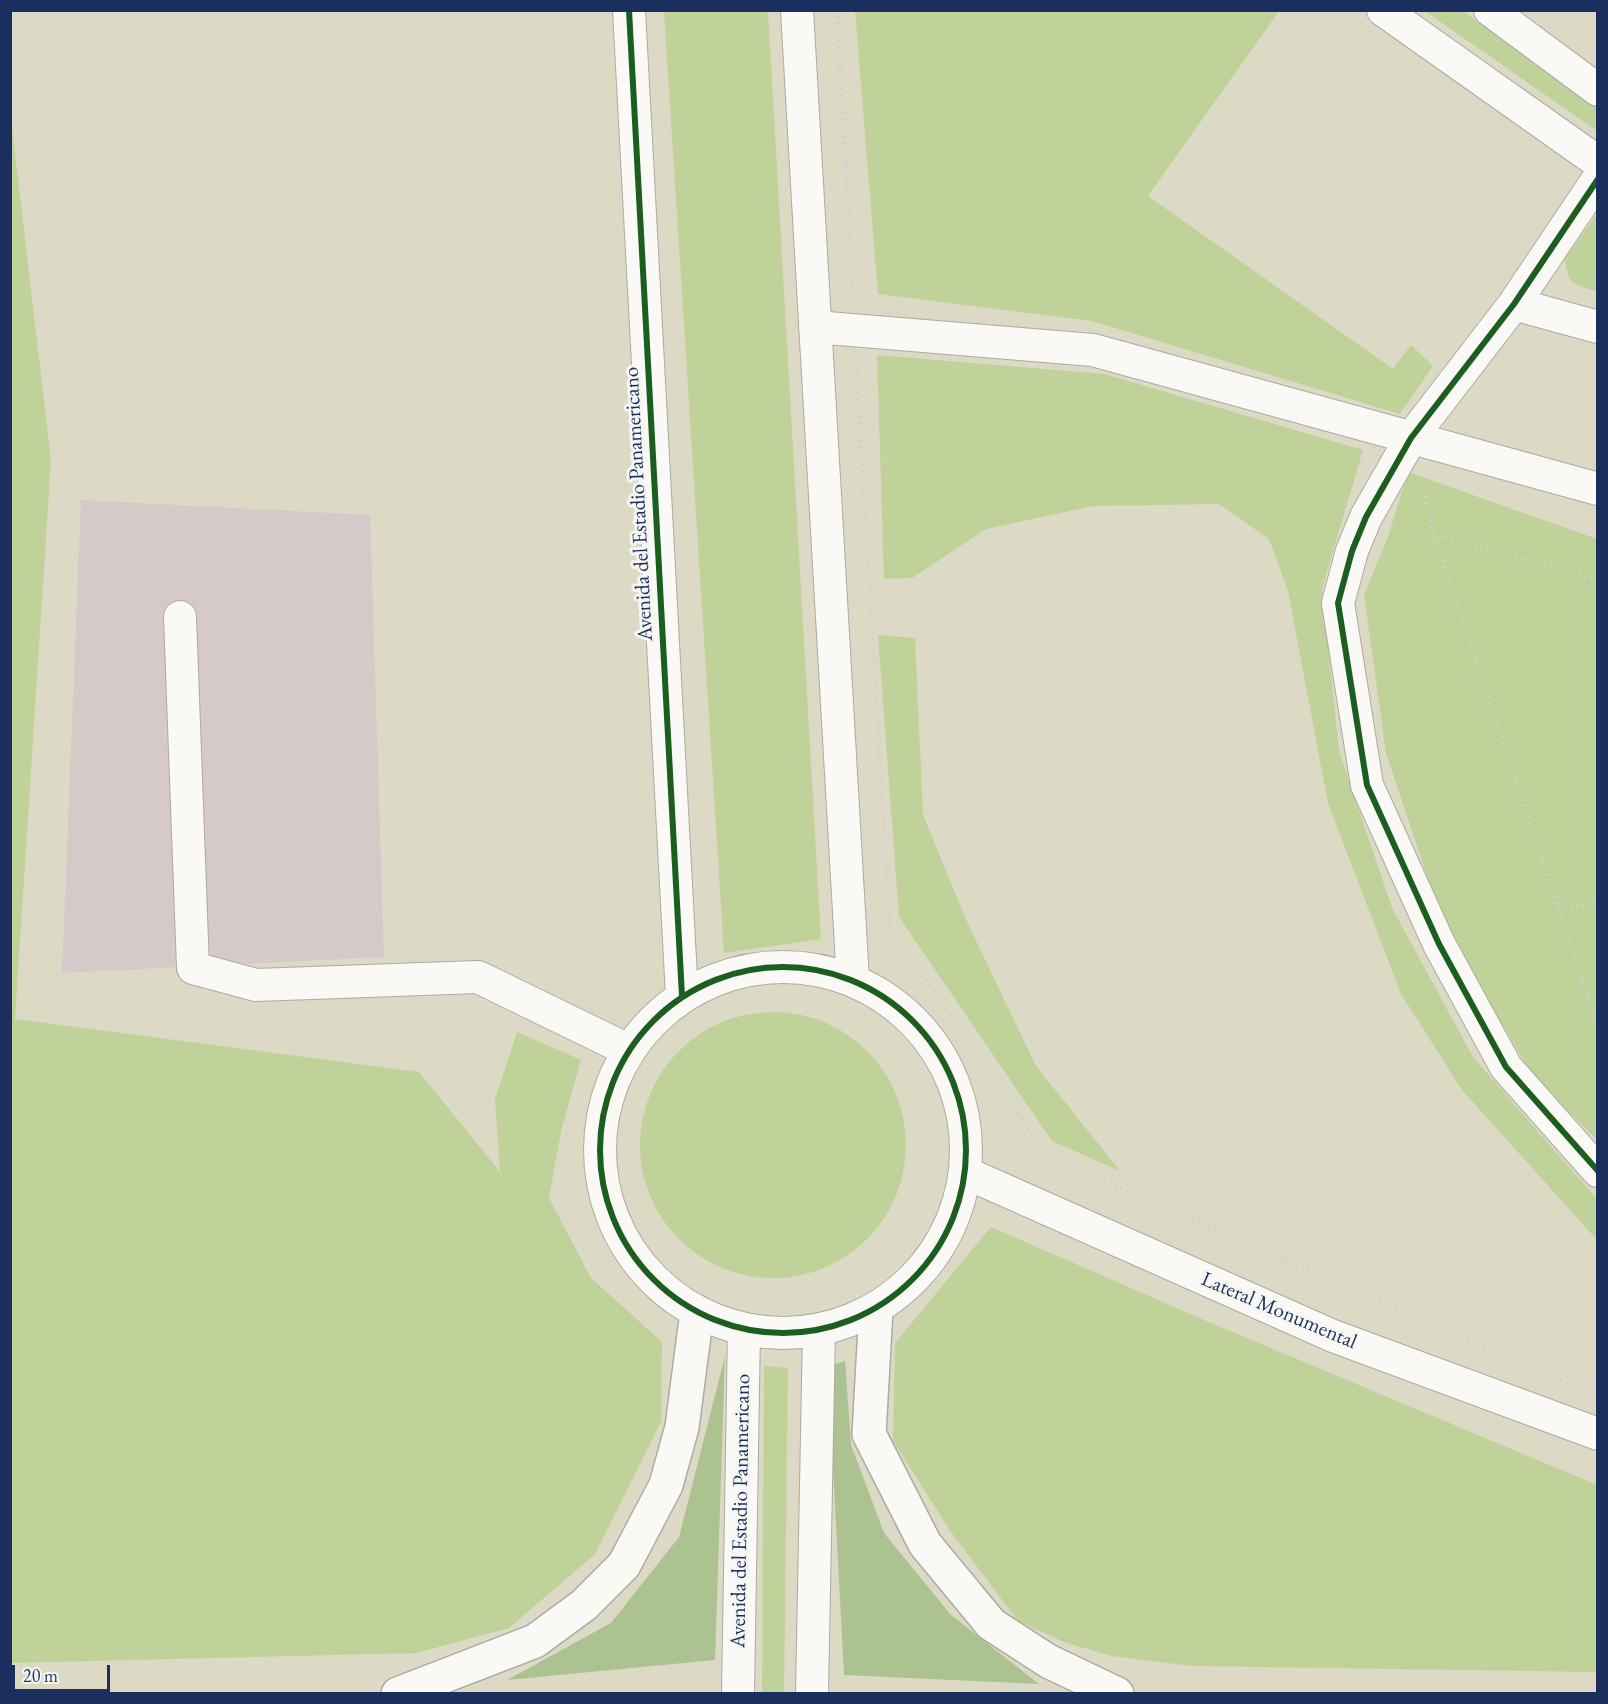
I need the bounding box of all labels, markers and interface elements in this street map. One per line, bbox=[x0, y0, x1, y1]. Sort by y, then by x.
street label: Avenida del Estadio Panamericano bbox=[619, 366, 659, 642]
street label: Lateral Monumental bbox=[1197, 1267, 1361, 1355]
street label: Avenida del Estadio Panamericano bbox=[726, 1374, 756, 1648]
scale bar bbox=[15, 1653, 112, 1691]
text: 20 m bbox=[23, 1664, 58, 1687]

